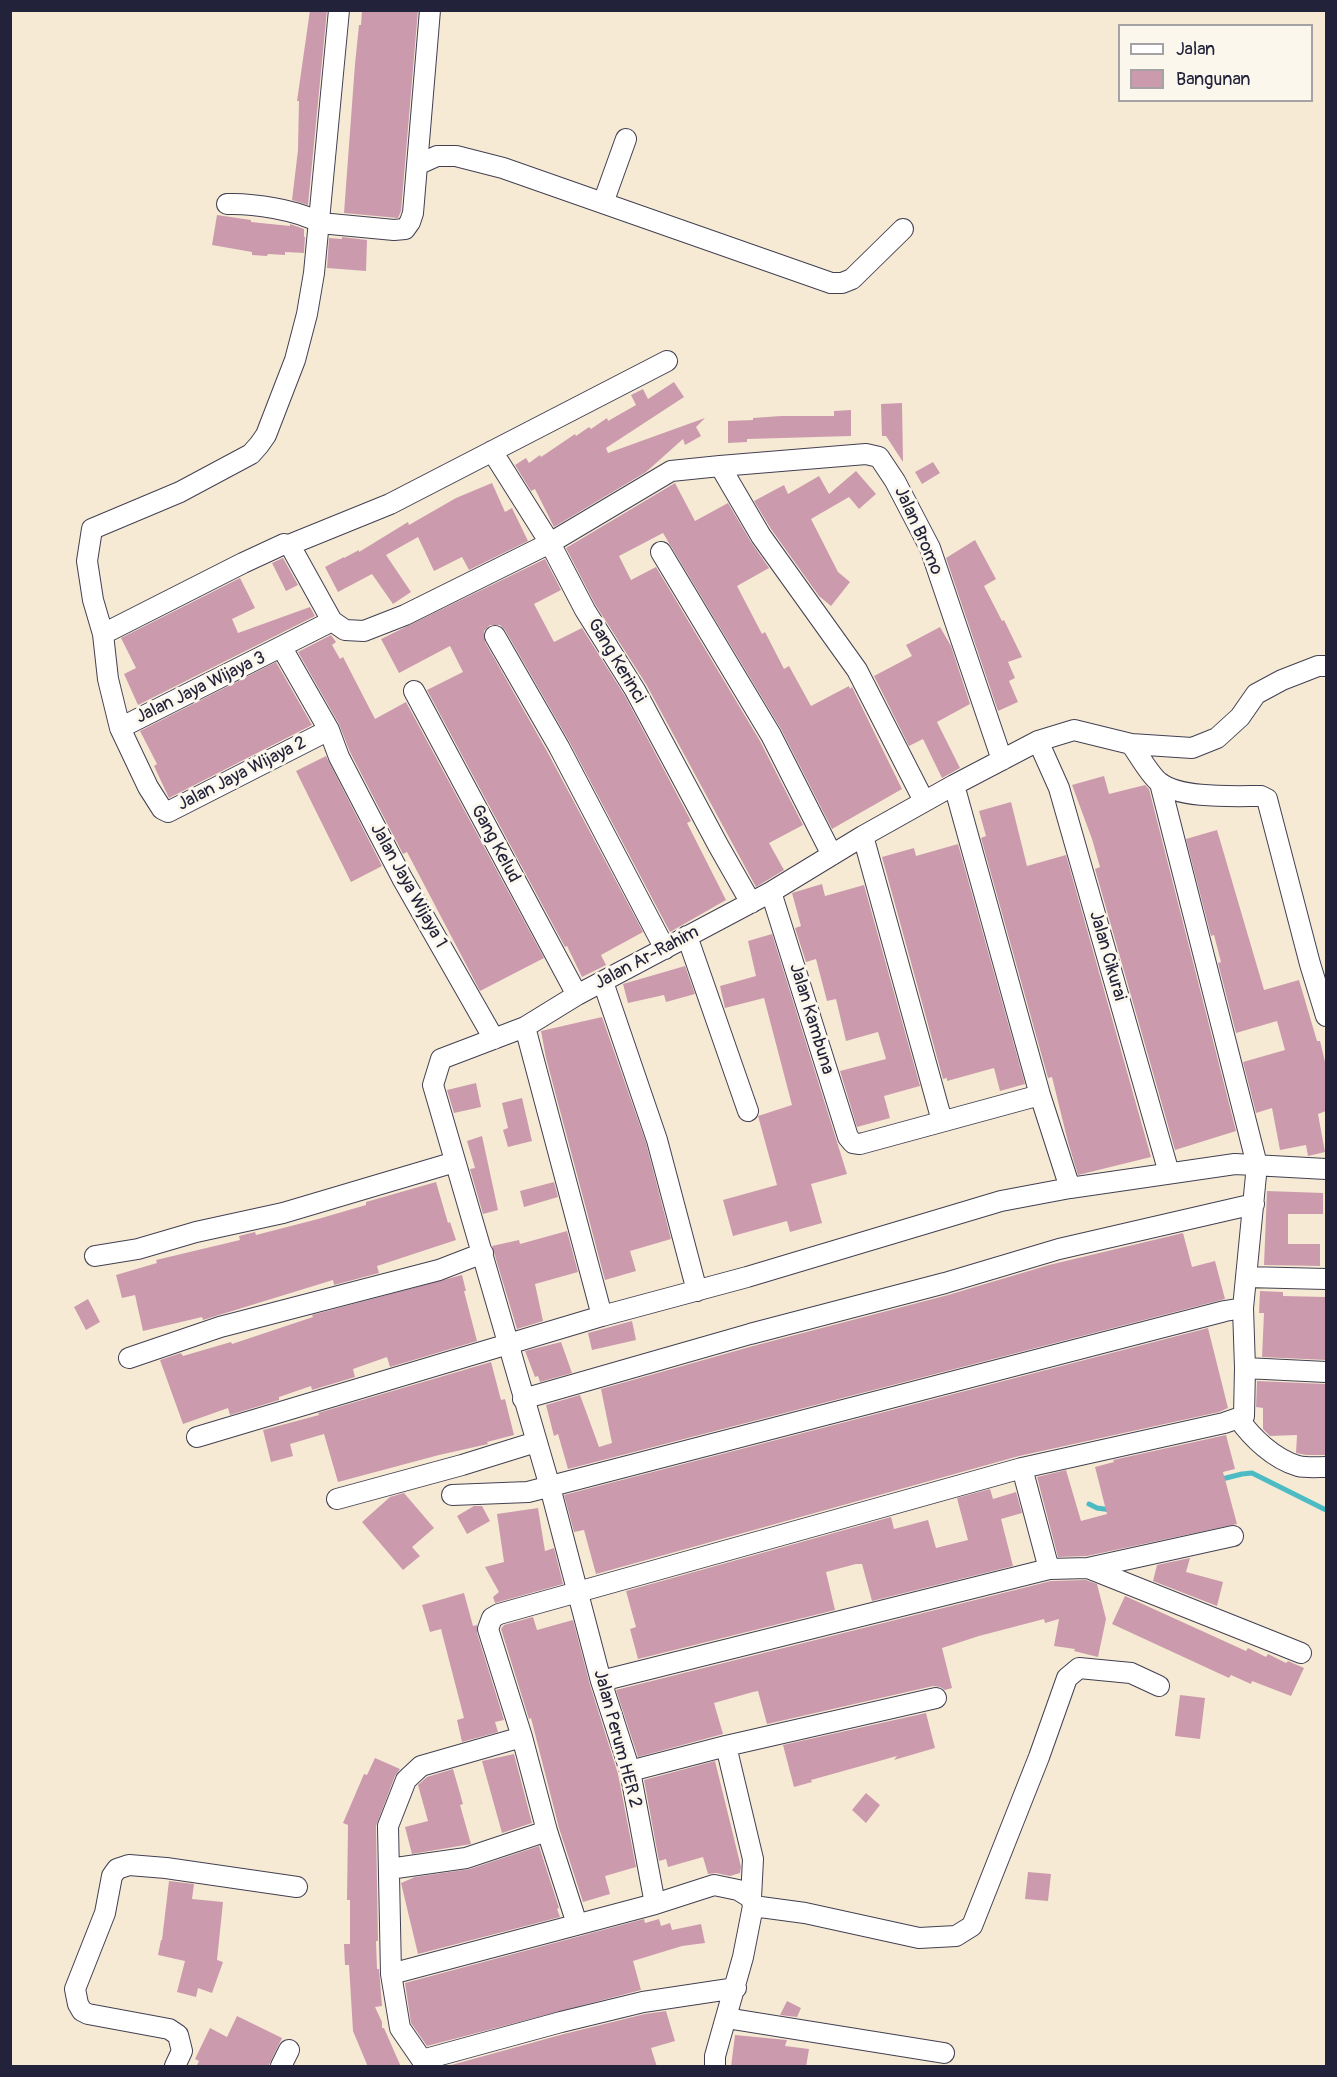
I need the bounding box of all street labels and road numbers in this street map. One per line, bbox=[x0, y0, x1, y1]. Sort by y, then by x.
street label: Jalan Bromo bbox=[889, 484, 947, 578]
street label: Gang Kerinci bbox=[582, 615, 650, 707]
street label: Jalan Jaya Wijaya 3 bbox=[133, 647, 269, 729]
street label: Jalan Jaya Wijaya 2 bbox=[174, 732, 310, 816]
street label: Gang Kelud bbox=[466, 801, 524, 887]
street label: Jalan Jaya Wijaya 1 bbox=[365, 820, 451, 952]
street label: Jalan Cikurai bbox=[1084, 909, 1130, 1003]
street label: Jalan Ar-Rahim bbox=[591, 921, 703, 995]
street label: Jalan Kambuna bbox=[784, 961, 838, 1077]
street label: Jalan Perum HER 2 bbox=[588, 1668, 646, 1810]

